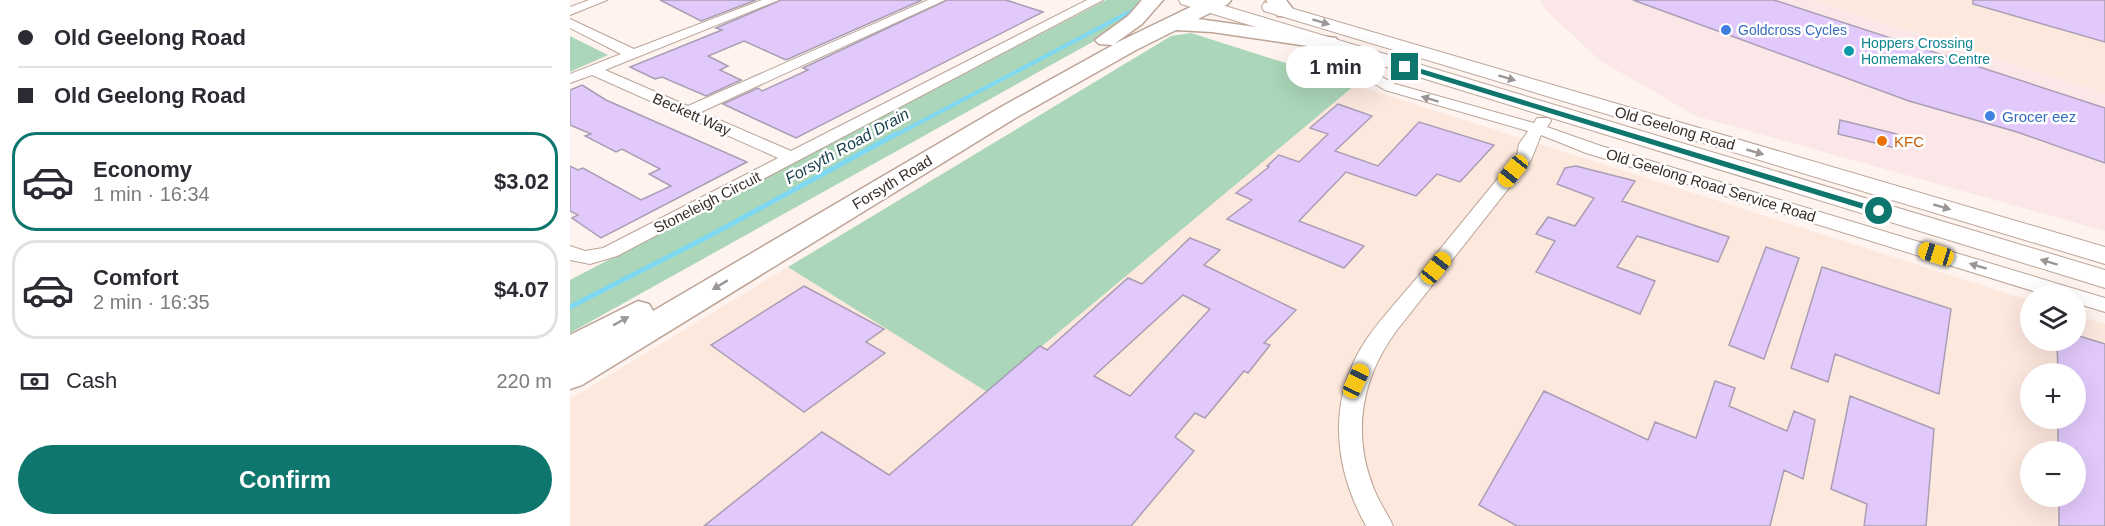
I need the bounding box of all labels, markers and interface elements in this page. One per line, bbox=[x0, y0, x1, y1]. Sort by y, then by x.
one-way arrow bbox=[1312, 18, 1330, 27]
place label: Goldcross Cycles bbox=[1738, 22, 1847, 38]
marker: Goldcross Cycles bbox=[1719, 23, 1733, 37]
text: Old Geelong Road bbox=[54, 25, 246, 50]
place label: Hoppers Crossing Homemakers Centre bbox=[1861, 35, 1990, 67]
marker: Hoppers Crossing Homemakers Centre bbox=[1842, 44, 1856, 58]
callout: 1 min bbox=[1285, 46, 1384, 88]
route end bbox=[1391, 53, 1418, 80]
text: 1 min bbox=[1309, 56, 1362, 78]
one-way arrow bbox=[1498, 74, 1516, 83]
text: Old Geelong Road bbox=[54, 83, 246, 108]
street label: Beckett Way bbox=[650, 89, 734, 139]
one-way arrow bbox=[1421, 94, 1439, 103]
street label: Old Geelong Road bbox=[1613, 103, 1737, 153]
water label: Forsyth Road Drain bbox=[782, 104, 912, 188]
place label: Grocer eez bbox=[2002, 108, 2076, 125]
marker: Grocer eez bbox=[1983, 109, 1997, 123]
place label: KFC bbox=[1894, 133, 1924, 150]
marker: KFC bbox=[1875, 134, 1889, 148]
street label: Old Geelong Road Service Road bbox=[1604, 145, 1818, 225]
one-way arrow bbox=[1746, 148, 1764, 157]
street label: Forsyth Road bbox=[849, 151, 935, 213]
car bbox=[1495, 151, 1531, 191]
icon: car bbox=[21, 155, 75, 209]
text: Economy bbox=[93, 157, 192, 182]
street label: Stoneleigh Circuit bbox=[651, 167, 764, 236]
text: $3.02 bbox=[494, 169, 549, 194]
text: 1 min · 16:34 bbox=[93, 183, 210, 205]
route start bbox=[1865, 197, 1892, 224]
one-way arrow bbox=[1933, 203, 1951, 212]
car bbox=[1916, 240, 1956, 268]
car bbox=[1418, 248, 1454, 288]
one-way arrow bbox=[2040, 257, 2058, 266]
one-way arrow bbox=[1968, 261, 1986, 270]
icon: car bbox=[21, 263, 75, 317]
text: Comfort bbox=[93, 265, 179, 290]
text: $4.07 bbox=[494, 277, 549, 302]
one-way arrow bbox=[712, 280, 728, 291]
map controls bbox=[2020, 285, 2086, 507]
button: layers bbox=[2020, 285, 2086, 351]
text: 2 min · 16:35 bbox=[93, 291, 210, 313]
one-way arrow bbox=[613, 316, 629, 327]
car bbox=[1340, 361, 1372, 401]
button: + bbox=[2020, 363, 2086, 429]
icon: cash bbox=[18, 365, 51, 398]
text: Cash bbox=[66, 368, 117, 393]
text: 220 m bbox=[496, 370, 552, 392]
button: − bbox=[2020, 441, 2086, 507]
button: Confirm bbox=[18, 445, 552, 514]

